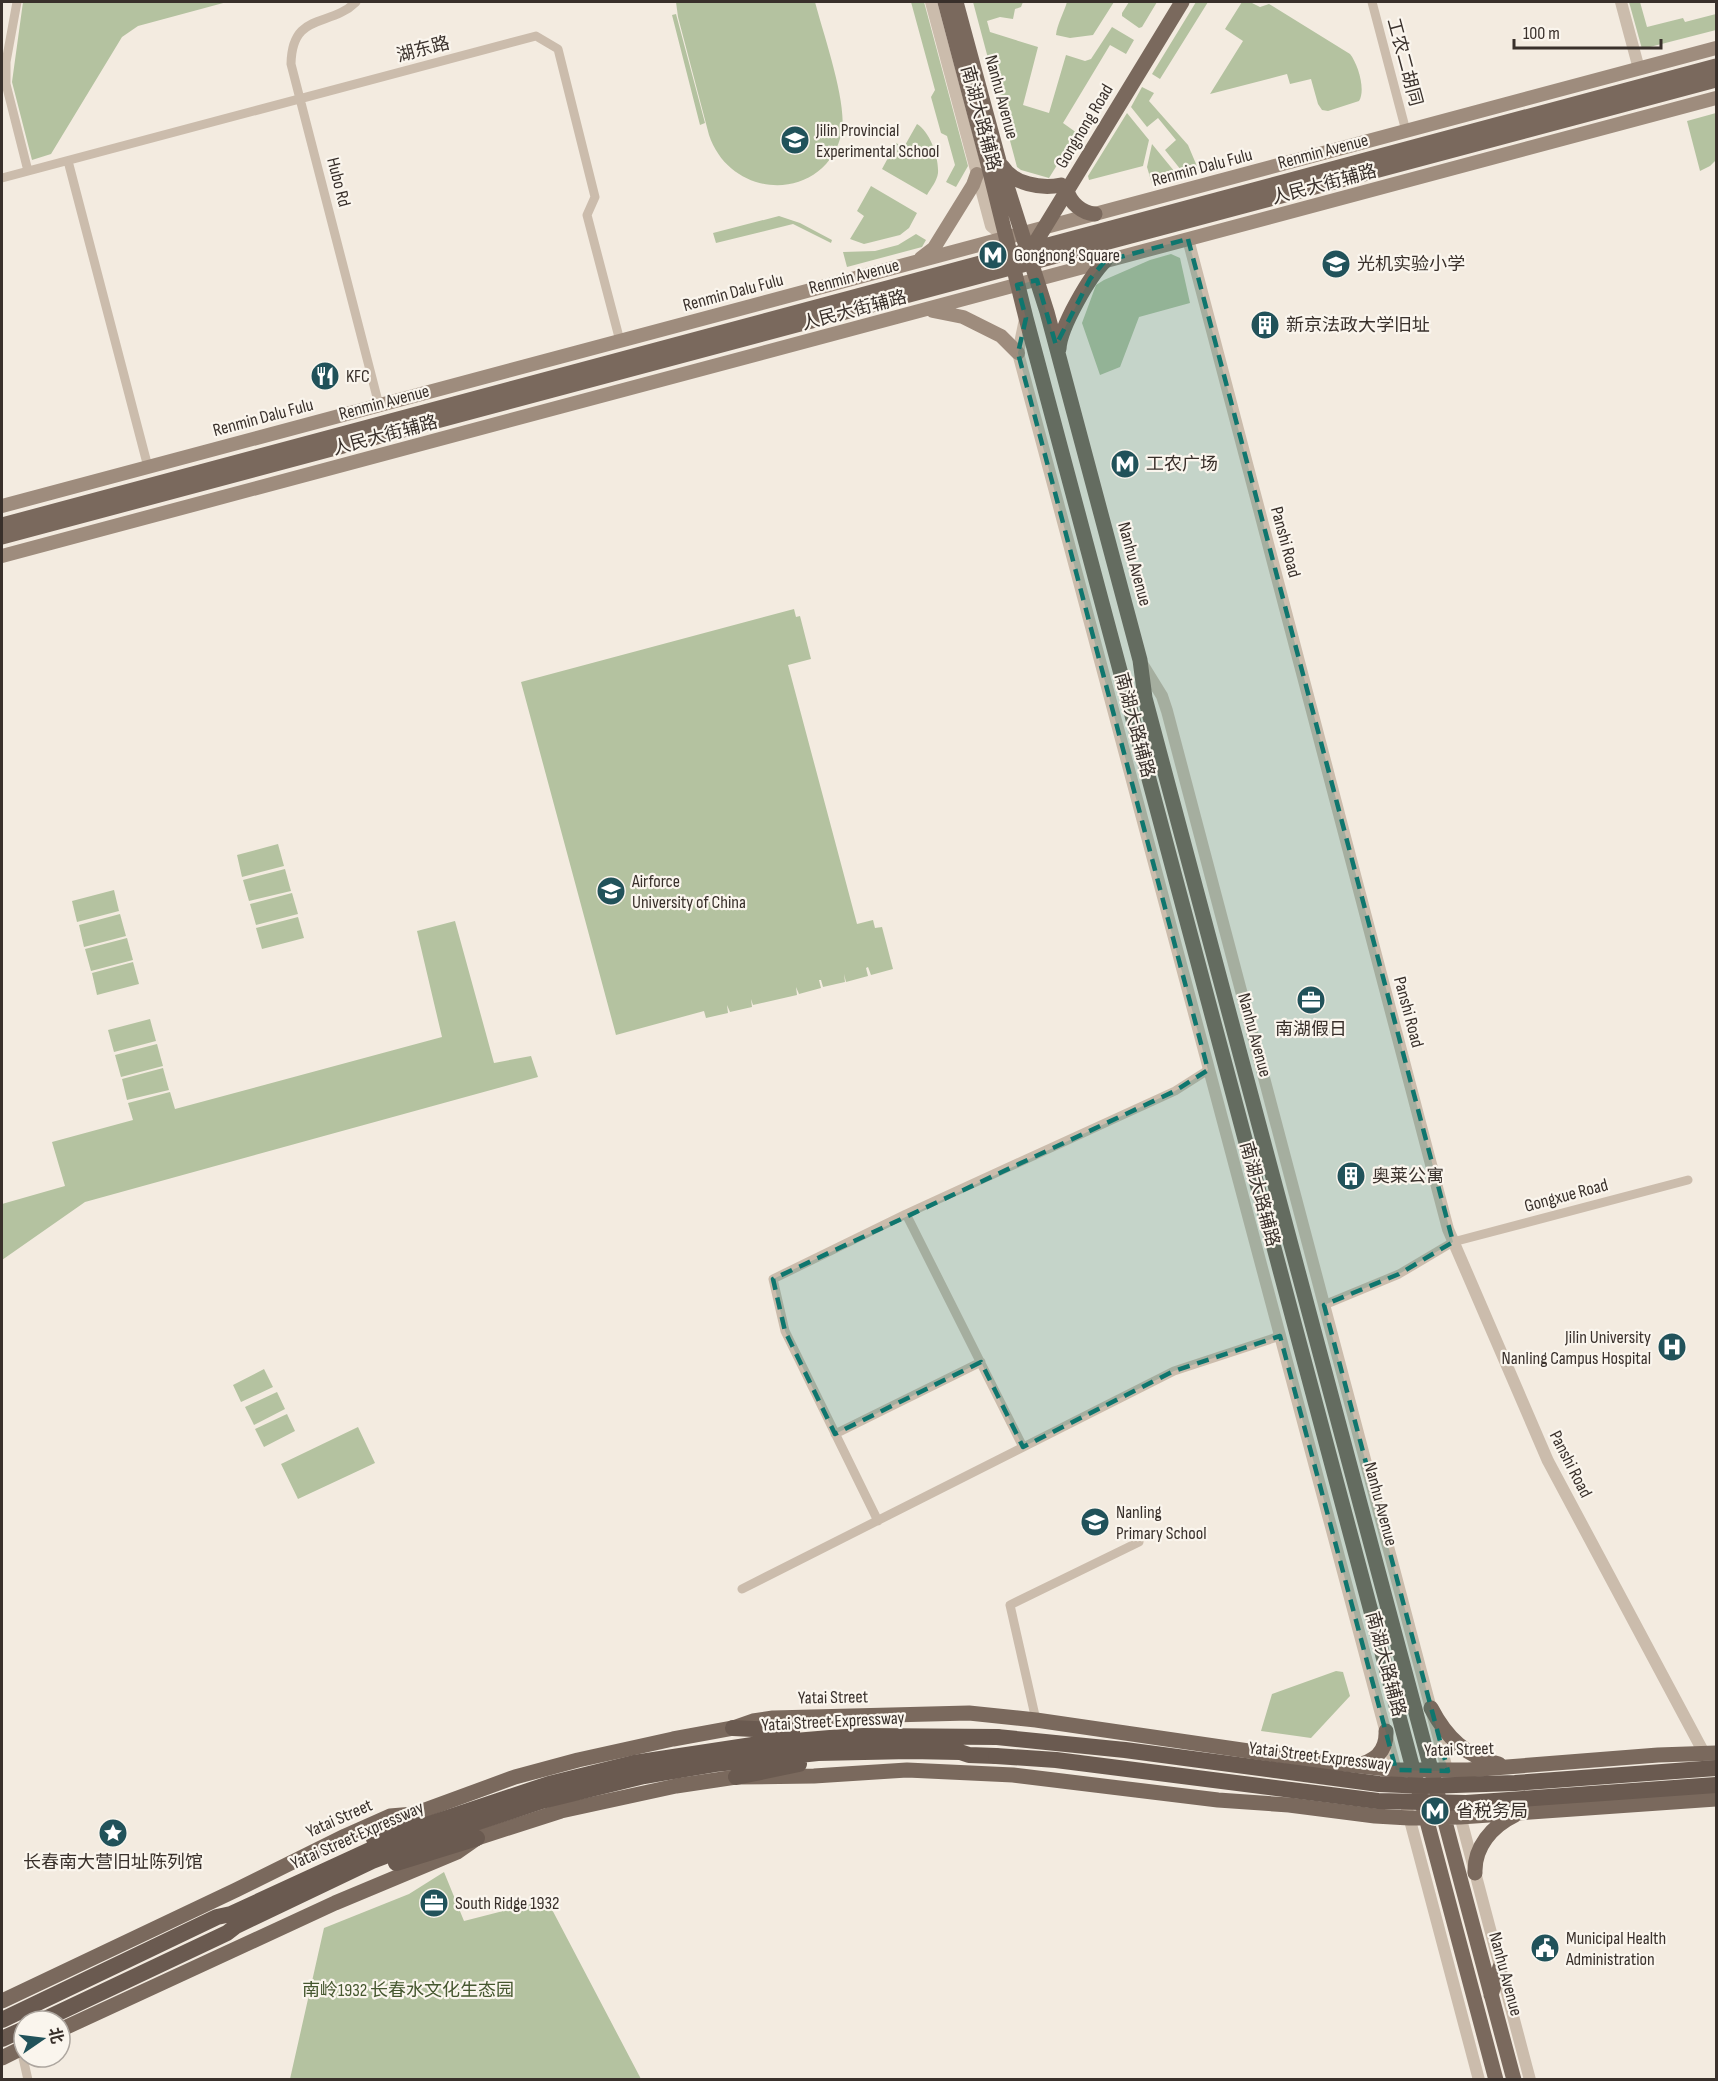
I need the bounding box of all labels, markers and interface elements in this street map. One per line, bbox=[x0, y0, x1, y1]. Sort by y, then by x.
scale bar bbox=[1514, 12, 1661, 50]
street label: 工农二胡同 bbox=[1383, 16, 1426, 108]
text: 100 m bbox=[1523, 23, 1560, 44]
street label: 湖东路 bbox=[394, 32, 452, 67]
street label: Nanhu Avenue bbox=[980, 53, 1023, 141]
street label: 南湖大路辅路 bbox=[956, 63, 1005, 173]
street label: Gongnong Road bbox=[1051, 80, 1118, 172]
place label: Jilin Provincial Experimental School bbox=[815, 120, 939, 162]
school or university icon: Jilin Provincial Experimental School bbox=[779, 124, 811, 156]
street label: Renmin Avenue bbox=[1276, 129, 1371, 174]
street label: Renmin Dalu Fulu bbox=[1150, 144, 1255, 191]
street label: Hubo Rd bbox=[322, 155, 355, 209]
street label: 人民大街辅路 bbox=[1269, 160, 1379, 209]
metro station icon: Gongnong Square bbox=[977, 239, 1009, 271]
place label: Gongnong Square bbox=[1014, 245, 1120, 266]
school or university icon: 光机实验小学 bbox=[1320, 248, 1352, 280]
street label: Renmin Avenue bbox=[807, 254, 902, 299]
place label: 光机实验小学 bbox=[1357, 254, 1465, 275]
street label: Renmin Dalu Fulu bbox=[681, 269, 786, 316]
street label: 人民大街辅路 bbox=[799, 286, 909, 335]
building icon: 新京法政大学旧址 bbox=[1249, 309, 1281, 341]
place label: 新京法政大学旧址 bbox=[1286, 315, 1430, 336]
restaurant icon: KFC bbox=[309, 360, 341, 392]
place label: KFC bbox=[346, 366, 370, 387]
street label: Renmin Avenue bbox=[337, 380, 432, 425]
street label: Renmin Dalu Fulu bbox=[211, 394, 316, 441]
street label: 人民大街辅路 bbox=[330, 411, 440, 460]
metro station icon: 工农广场 bbox=[1109, 448, 1141, 480]
place label: 工农广场 bbox=[1146, 454, 1218, 475]
street label: Panshi Road bbox=[1266, 504, 1305, 580]
street label: Nanhu Avenue bbox=[1113, 520, 1156, 608]
street label: 南湖大路辅路 bbox=[1110, 670, 1159, 780]
place label: Airforce University of China bbox=[631, 871, 746, 913]
school or university icon: Airforce University of China bbox=[595, 875, 627, 907]
street label: Panshi Road bbox=[1389, 974, 1428, 1050]
office icon: 南湖假日 bbox=[1295, 984, 1327, 1016]
street label: Nanhu Avenue bbox=[1233, 991, 1276, 1079]
place label: 南湖假日 bbox=[1275, 1019, 1347, 1040]
street label: 南湖大路辅路 bbox=[1235, 1139, 1284, 1249]
building icon: 奥莱公寓 bbox=[1335, 1160, 1367, 1192]
place label: 奥莱公寓 bbox=[1372, 1166, 1444, 1187]
street label: Gongxue Road bbox=[1522, 1174, 1610, 1217]
place label: Jilin University Nanling Campus Hospital bbox=[1502, 1327, 1651, 1369]
hospital icon: Jilin University Nanling Campus Hospital bbox=[1656, 1331, 1688, 1363]
street label: Panshi Road bbox=[1545, 1427, 1596, 1501]
street label: Nanhu Avenue bbox=[1359, 1460, 1402, 1548]
place label: Nanling Primary School bbox=[1116, 1502, 1207, 1544]
school or university icon: Nanling Primary School bbox=[1079, 1506, 1111, 1538]
street label: 南湖大路辅路 bbox=[1361, 1609, 1410, 1719]
street label: Yatai Street bbox=[798, 1686, 869, 1709]
street label: Yatai Street Expressway bbox=[761, 1707, 905, 1736]
street label: Yatai Street Expressway bbox=[1248, 1737, 1392, 1776]
street label: Yatai Street bbox=[1424, 1738, 1495, 1761]
street label: Yatai Street bbox=[303, 1794, 376, 1842]
metro station icon: 省税务局 bbox=[1419, 1795, 1451, 1827]
street label: Yatai Street Expressway bbox=[288, 1797, 427, 1874]
place label: 省税务局 bbox=[1456, 1801, 1528, 1822]
place icon: 长春南大营旧址陈列馆 bbox=[97, 1817, 129, 1849]
place label: 长春南大营旧址陈列馆 bbox=[23, 1852, 203, 1873]
office icon: South Ridge 1932 bbox=[418, 1887, 450, 1919]
place label: South Ridge 1932 bbox=[455, 1893, 559, 1914]
place label: Municipal Health Administration bbox=[1565, 1928, 1666, 1970]
street label: Nanhu Avenue bbox=[1484, 1930, 1527, 2018]
public building icon: Municipal Health Administration bbox=[1529, 1932, 1561, 1964]
park label: 南岭1932 长春水文化生态园 bbox=[302, 1980, 514, 2001]
north arrow bbox=[12, 2009, 72, 2069]
text: 北 bbox=[44, 2026, 66, 2046]

